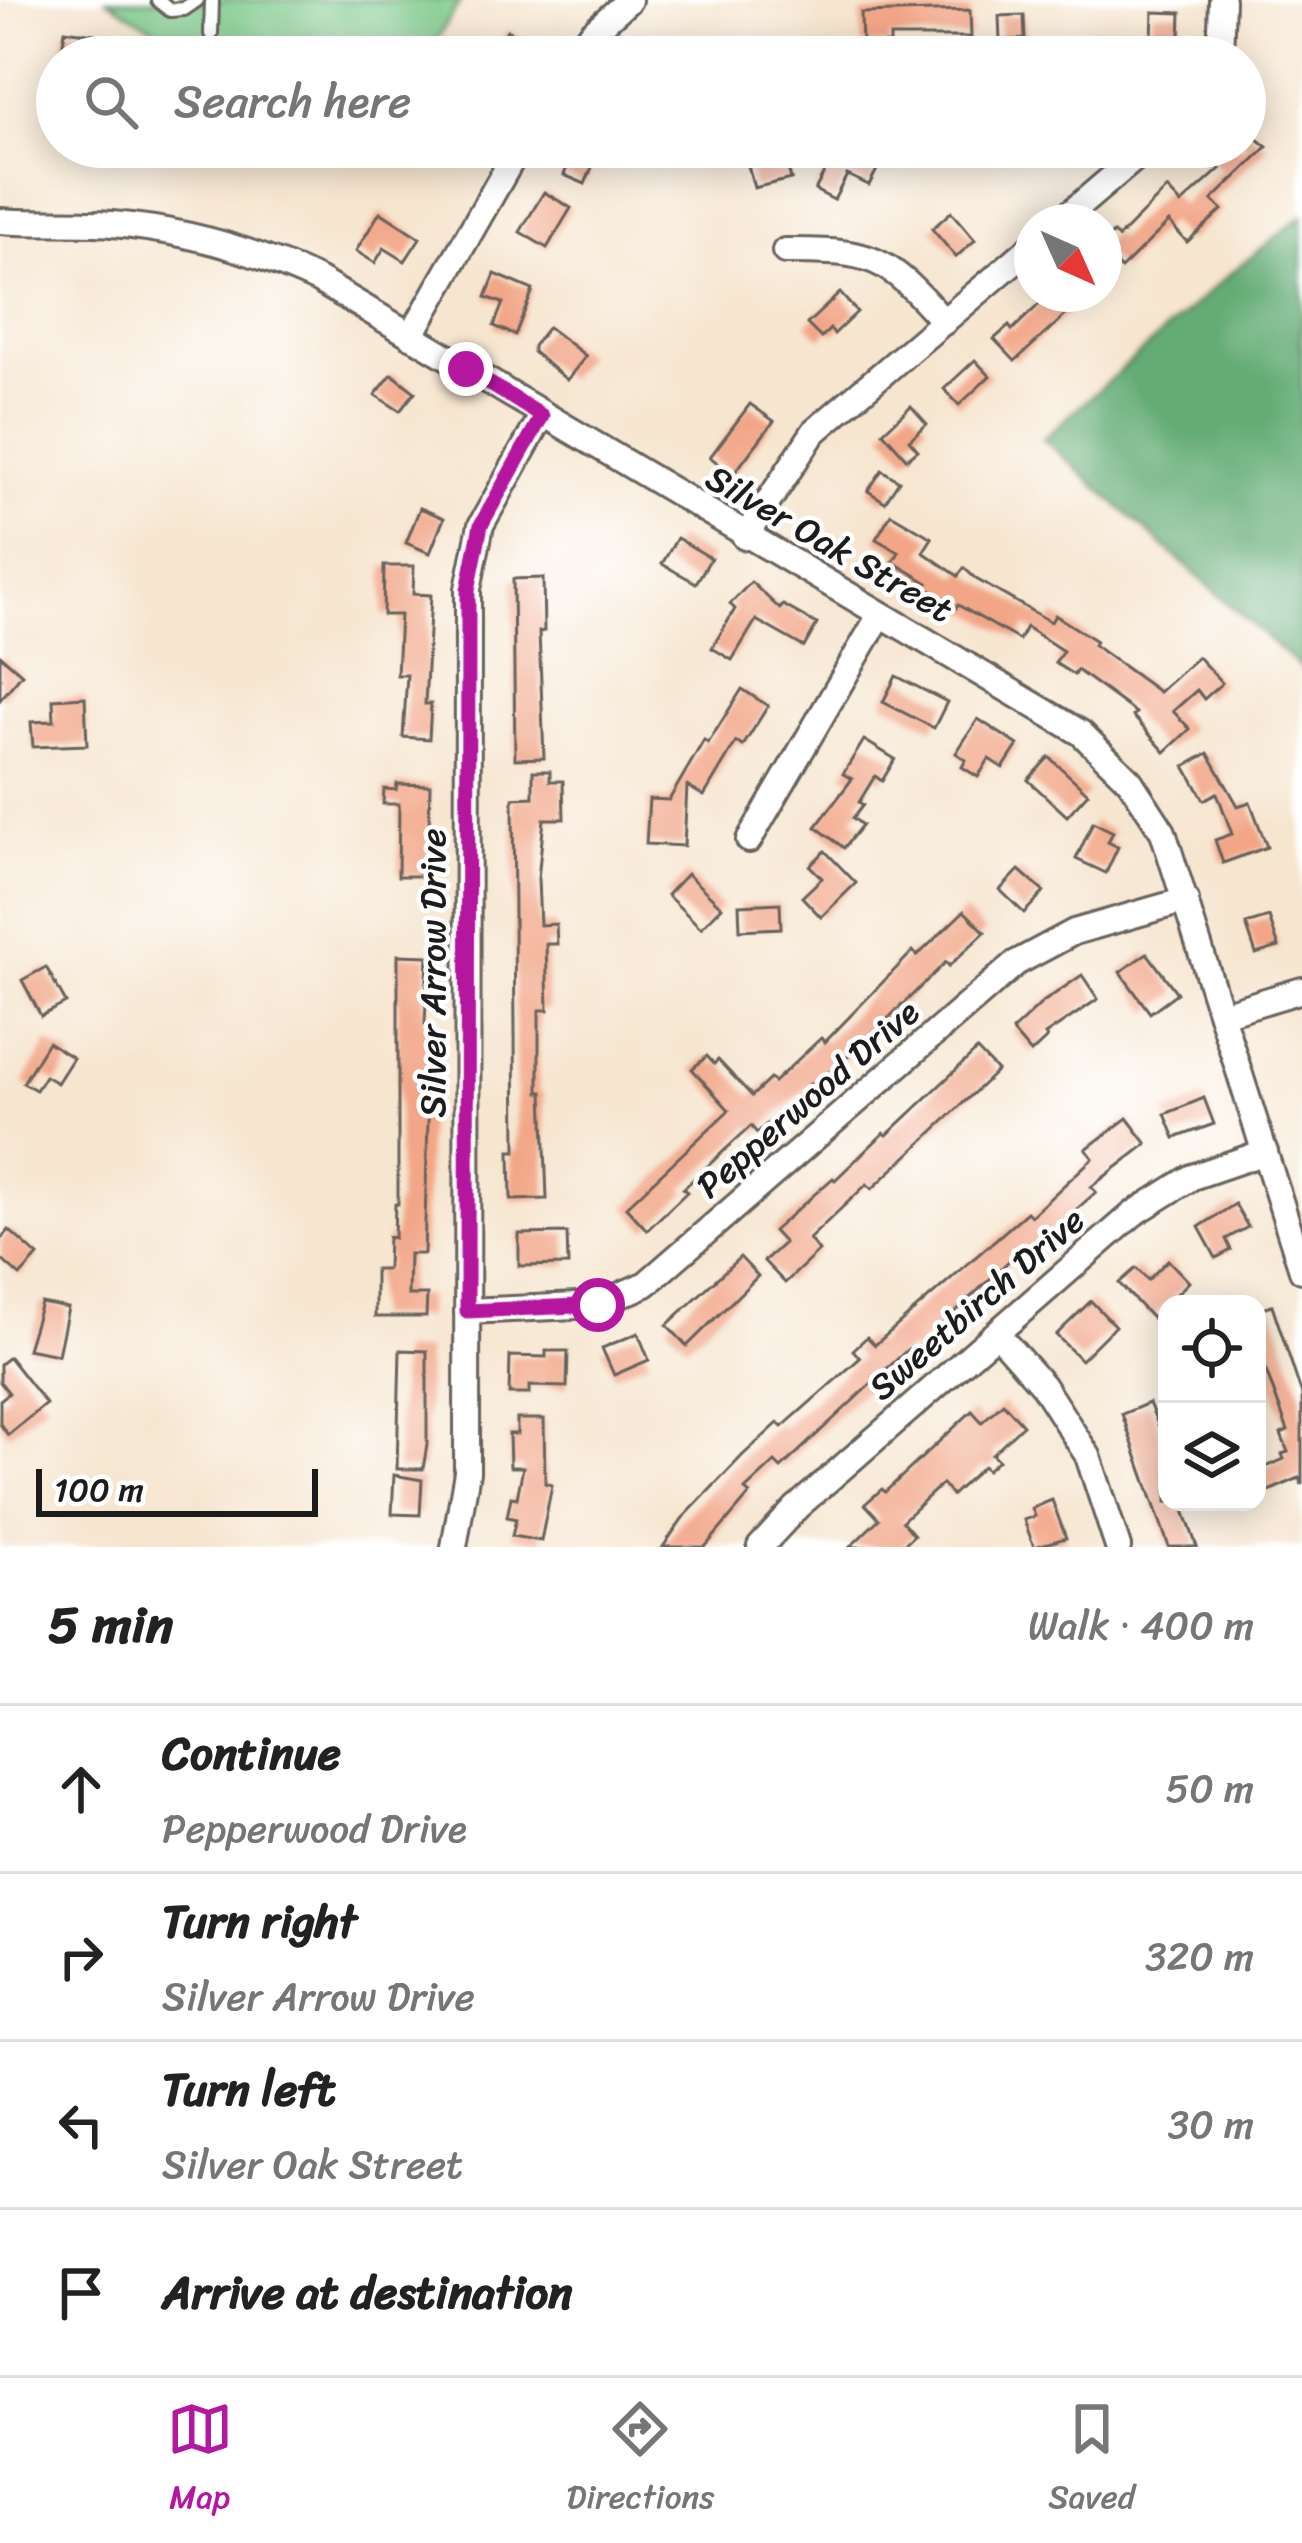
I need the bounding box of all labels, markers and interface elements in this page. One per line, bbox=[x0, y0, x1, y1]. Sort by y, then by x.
search box bbox=[36, 36, 1266, 168]
text: Search here bbox=[174, 62, 411, 142]
icon: search bbox=[78, 69, 144, 135]
north arrow bbox=[1014, 204, 1122, 312]
route end bbox=[439, 342, 493, 396]
street label: Silver Oak Street bbox=[693, 447, 966, 641]
street label: Silver Arrow Drive bbox=[401, 829, 465, 1117]
street label: Pepperwood Drive bbox=[681, 982, 935, 1215]
street label: Sweetbirch Drive bbox=[853, 1190, 1100, 1417]
route start bbox=[571, 1278, 625, 1332]
map controls bbox=[1158, 1295, 1266, 1511]
button: locate bbox=[1158, 1295, 1266, 1403]
button: layers bbox=[1158, 1403, 1266, 1511]
text: 100 m bbox=[54, 1461, 144, 1519]
scale bar bbox=[36, 1463, 318, 1516]
text: 5 min bbox=[48, 1580, 173, 1670]
text: Walk · 400 m bbox=[1028, 1591, 1254, 1660]
text: Continue bbox=[162, 1714, 341, 1794]
text: 50 m bbox=[1165, 1754, 1254, 1823]
icon: ahead bbox=[48, 1756, 114, 1822]
text: Pepperwood Drive bbox=[162, 1794, 467, 1863]
text: Turn right bbox=[162, 1882, 357, 1962]
text: 320 m bbox=[1145, 1922, 1254, 1991]
icon: right bbox=[48, 1924, 114, 1990]
text: Silver Arrow Drive bbox=[162, 1962, 475, 2031]
text: Turn left bbox=[162, 2050, 335, 2130]
text: 30 m bbox=[1168, 2090, 1254, 2159]
icon: left bbox=[48, 2092, 114, 2158]
text: Silver Oak Street bbox=[162, 2130, 463, 2199]
text: Arrive at destination bbox=[162, 2253, 572, 2333]
icon: arrive bbox=[48, 2260, 114, 2326]
tab: Map bbox=[167, 2396, 233, 2526]
tab: Directions bbox=[567, 2396, 714, 2526]
tab: Saved bbox=[1048, 2396, 1135, 2526]

